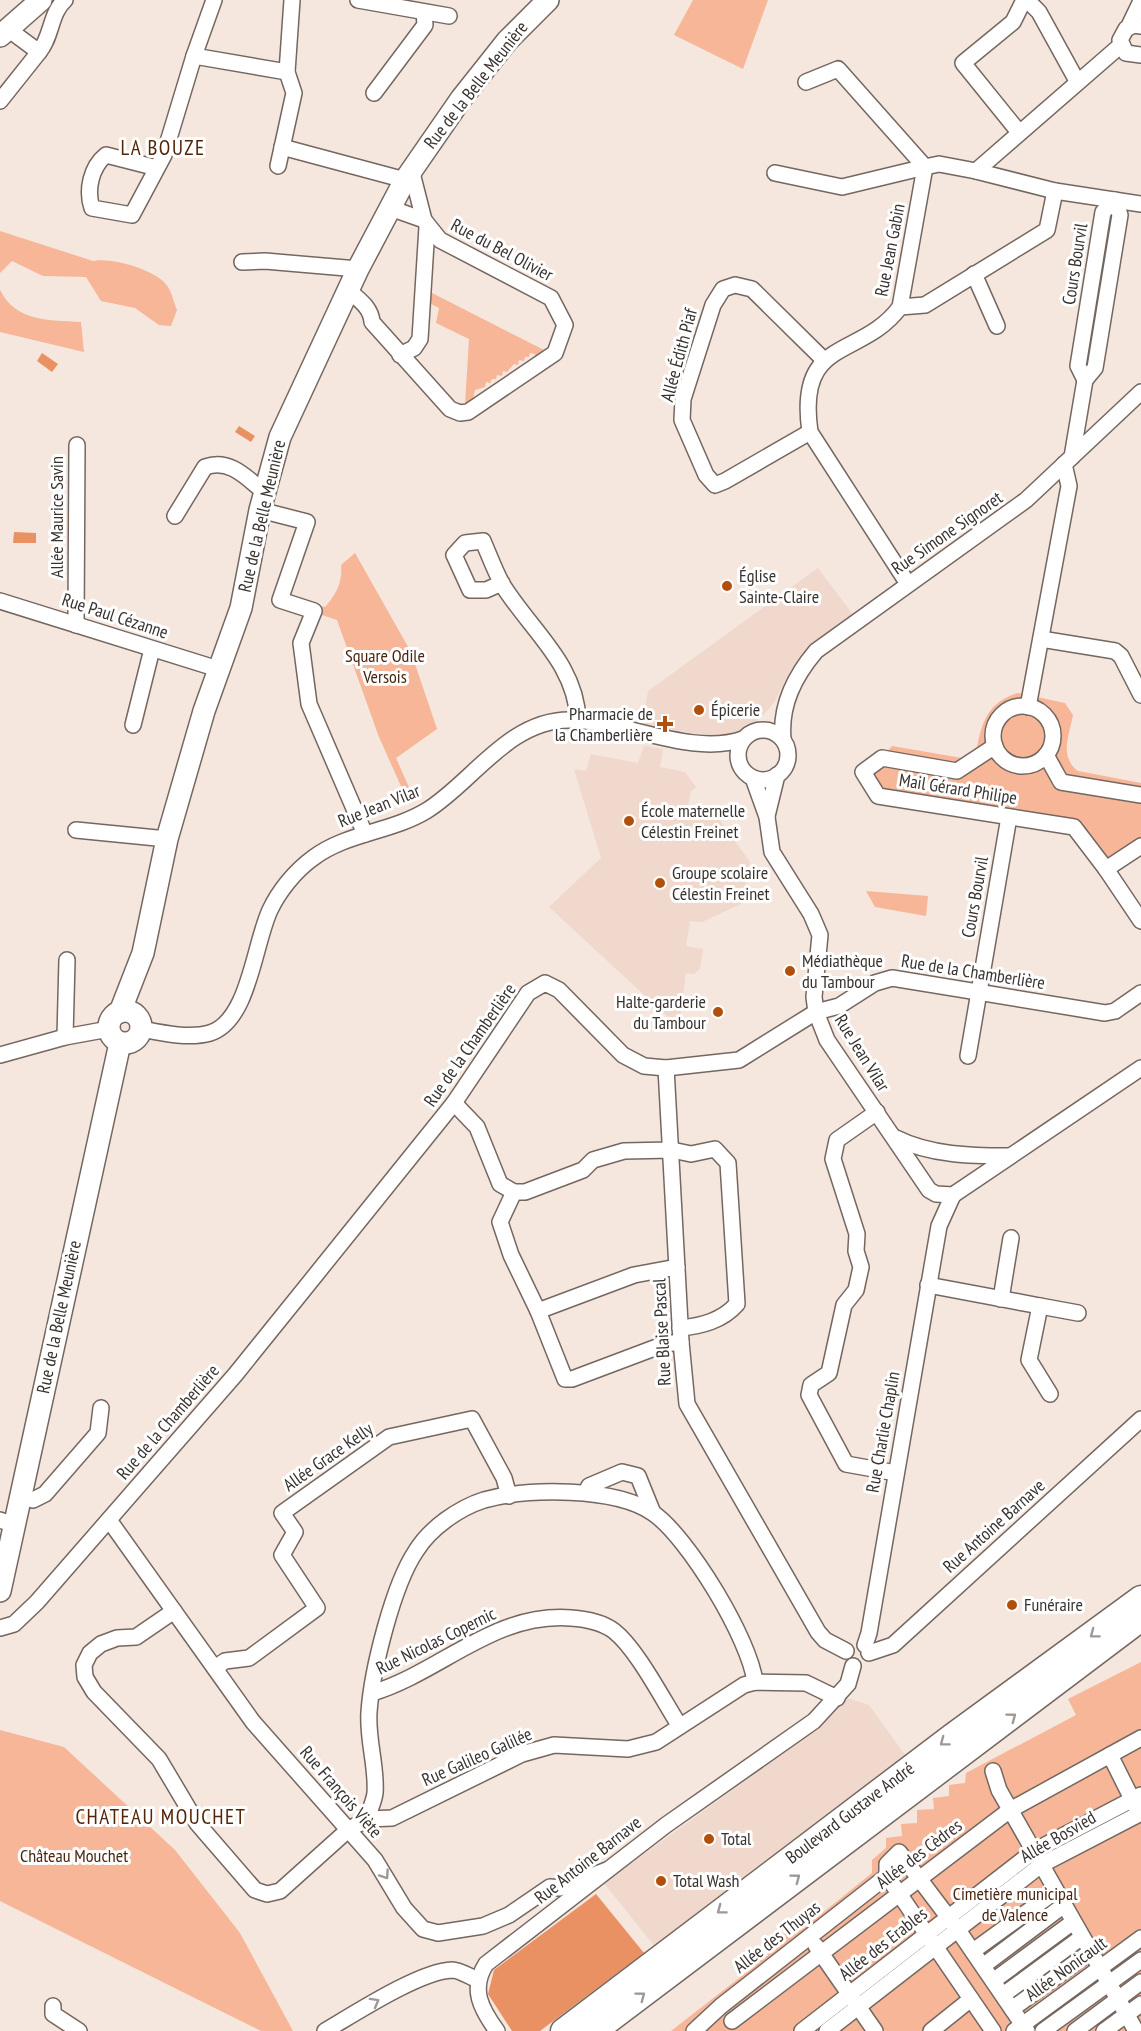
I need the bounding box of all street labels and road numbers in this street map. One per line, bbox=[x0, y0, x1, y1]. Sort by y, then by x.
street label: Rue de la Belle Meunière bbox=[419, 16, 533, 153]
street label: Rue Jean Gabin bbox=[869, 202, 910, 298]
street label: Rue du Bel Olivier bbox=[447, 213, 557, 286]
street label: Cours Bourvil bbox=[1057, 221, 1092, 306]
street label: Allée Édith Piaf bbox=[655, 304, 702, 404]
street label: Rue de la Belle Meunière bbox=[233, 437, 290, 594]
street label: Allée Maurice Savin bbox=[45, 456, 68, 578]
street label: Rue Simone Signoret bbox=[887, 486, 1007, 579]
street label: Rue Paul Cézanne bbox=[59, 588, 171, 644]
street label: Mail Gérard Philipe bbox=[898, 768, 1019, 809]
street label: Rue Jean Vilar bbox=[334, 779, 423, 832]
street label: Cours Bourvil bbox=[956, 854, 993, 939]
street label: Rue de la Chamberlière bbox=[900, 949, 1047, 994]
street label: Rue de la Chamberlière bbox=[419, 979, 521, 1111]
street label: Rue Jean Vilar bbox=[830, 1010, 895, 1096]
street label: Rue de la Belle Meunière bbox=[31, 1238, 86, 1395]
street label: Rue Blaise Pascal bbox=[647, 1277, 676, 1386]
street label: Rue de la Chamberlière bbox=[111, 1359, 224, 1484]
street label: Rue Charlie Chaplin bbox=[861, 1370, 904, 1494]
street label: Allée Grace Kelly bbox=[278, 1417, 377, 1496]
street label: Rue Antoine Barnave bbox=[938, 1474, 1049, 1577]
street label: Rue Nicolas Copernic bbox=[372, 1601, 500, 1679]
street label: Rue Galileo Galilée bbox=[418, 1722, 535, 1791]
street label: Rue François Viète bbox=[295, 1741, 388, 1842]
street label: Boulevard Gustave André bbox=[781, 1757, 919, 1869]
street label: Allée Bosvied bbox=[1016, 1806, 1100, 1868]
street label: Rue Antoine Barnave bbox=[530, 1811, 646, 1909]
street label: Allée des Cèdres bbox=[871, 1814, 966, 1893]
street label: Allée des Thuyas bbox=[729, 1896, 825, 1978]
street label: Allée des Erables bbox=[834, 1902, 932, 1985]
street label: Allée Nonicault bbox=[1020, 1931, 1111, 2006]

